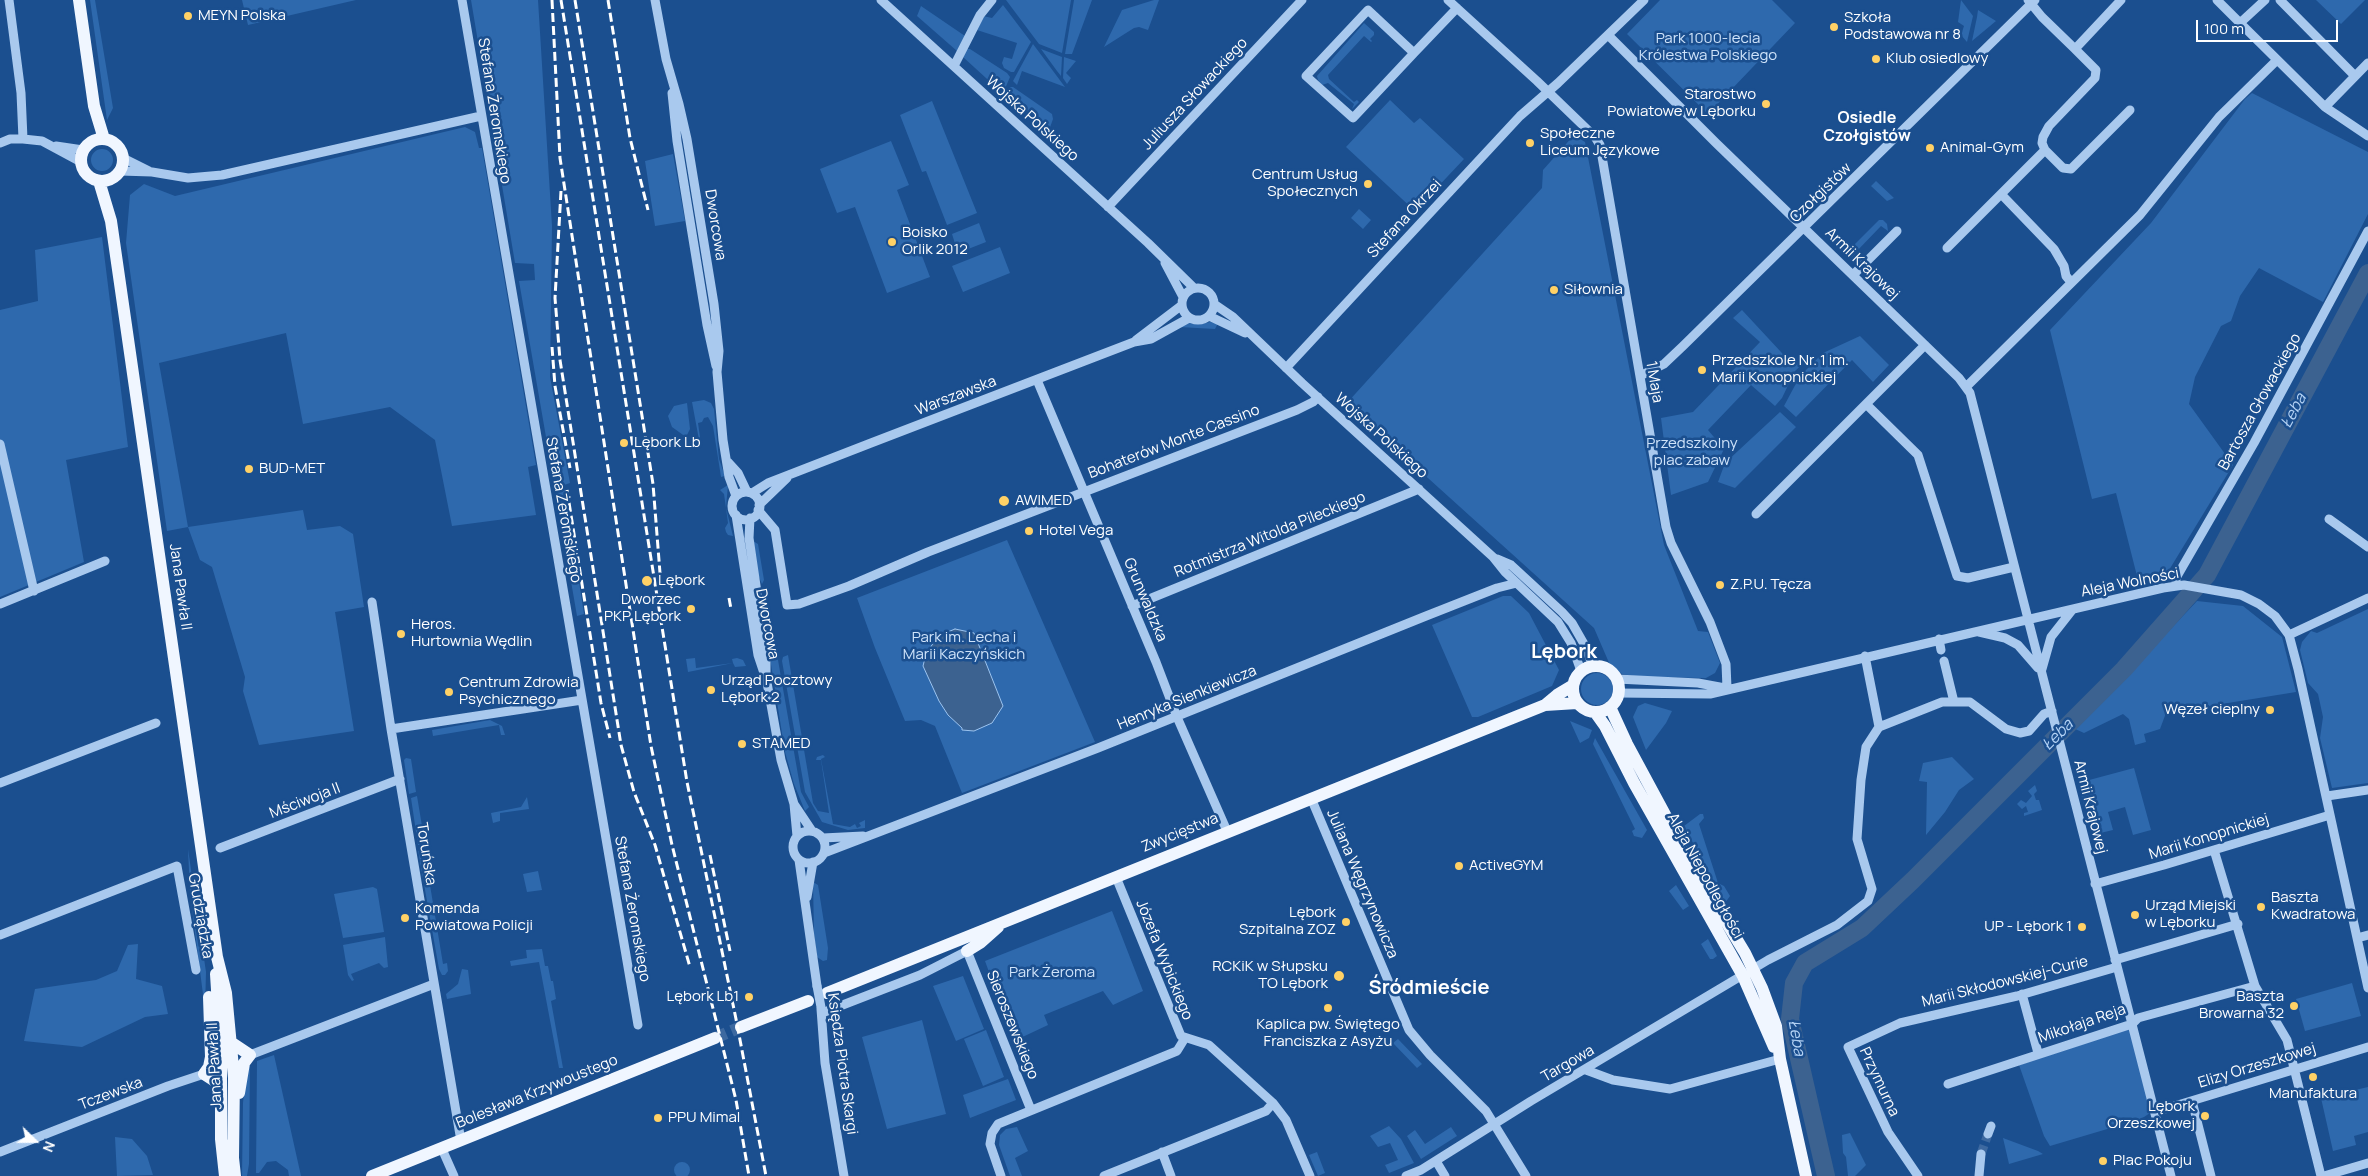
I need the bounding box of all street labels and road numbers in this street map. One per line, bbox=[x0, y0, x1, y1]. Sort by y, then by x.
street label: Juliusza Słowackiego bbox=[1138, 34, 1252, 154]
street label: Stefana Żeromskiego bbox=[474, 37, 514, 185]
street label: Wojska Polskiego bbox=[982, 72, 1082, 166]
street label: Czołgistów bbox=[1787, 159, 1855, 227]
street label: Stefana Okrzei bbox=[1364, 176, 1446, 262]
street label: Dworcowa bbox=[701, 188, 729, 262]
street label: Armii Krajowej bbox=[1821, 224, 1903, 304]
street label: Bartosza Głowackiego bbox=[2215, 330, 2305, 474]
street label: 1 Maja bbox=[1642, 360, 1666, 404]
street label: Warszawska bbox=[913, 372, 999, 420]
street label: Wojska Polskiego bbox=[1331, 389, 1431, 483]
street label: Bohaterów Monte Cassino bbox=[1086, 401, 1262, 483]
street label: Stefana Żeromskiego bbox=[541, 436, 585, 584]
street label: Rotmistrza Witolda Pileckiego bbox=[1172, 488, 1368, 582]
street label: Jana Pawła II bbox=[165, 543, 195, 631]
street label: Grunwaldzka bbox=[1119, 555, 1171, 645]
street label: Aleja Wolności bbox=[2079, 565, 2181, 601]
street label: Dworcowa bbox=[751, 587, 783, 661]
street label: Henryka Sienkiewicza bbox=[1115, 662, 1259, 734]
street label: Armii Krajowej bbox=[2070, 758, 2110, 856]
street label: Mściwoja II bbox=[267, 779, 343, 823]
street label: Juliana Węgrzynowicza bbox=[1322, 807, 1402, 961]
street label: Zwycięstwa bbox=[1139, 809, 1221, 857]
street label: Aleja Niepodległości bbox=[1663, 810, 1747, 942]
street label: Marii Konopnickiej bbox=[2147, 810, 2271, 864]
street label: Toruńska bbox=[412, 821, 440, 887]
street label: Stefana Żeromskiego bbox=[610, 835, 654, 983]
street label: Grudziądzka bbox=[184, 872, 216, 960]
street label: Józefa Wybickiego bbox=[1132, 897, 1196, 1023]
street label: Marii Skłodowskiej-Curie bbox=[1920, 953, 2090, 1011]
street label: Sieroszewskiego bbox=[982, 968, 1042, 1082]
street label: Księdza Piotra Skargi bbox=[823, 992, 861, 1136]
street label: Mikołaja Reja bbox=[2036, 1001, 2128, 1047]
street label: Jana Pawła II bbox=[204, 1022, 226, 1110]
street label: Elizy Orzeszkowej bbox=[2196, 1040, 2318, 1092]
street label: Targowa bbox=[1538, 1042, 1598, 1086]
street label: Przymurna bbox=[1855, 1045, 1903, 1119]
street label: Bolesława Krzywoustego bbox=[453, 1051, 621, 1133]
street label: Tczewska bbox=[77, 1074, 145, 1114]

